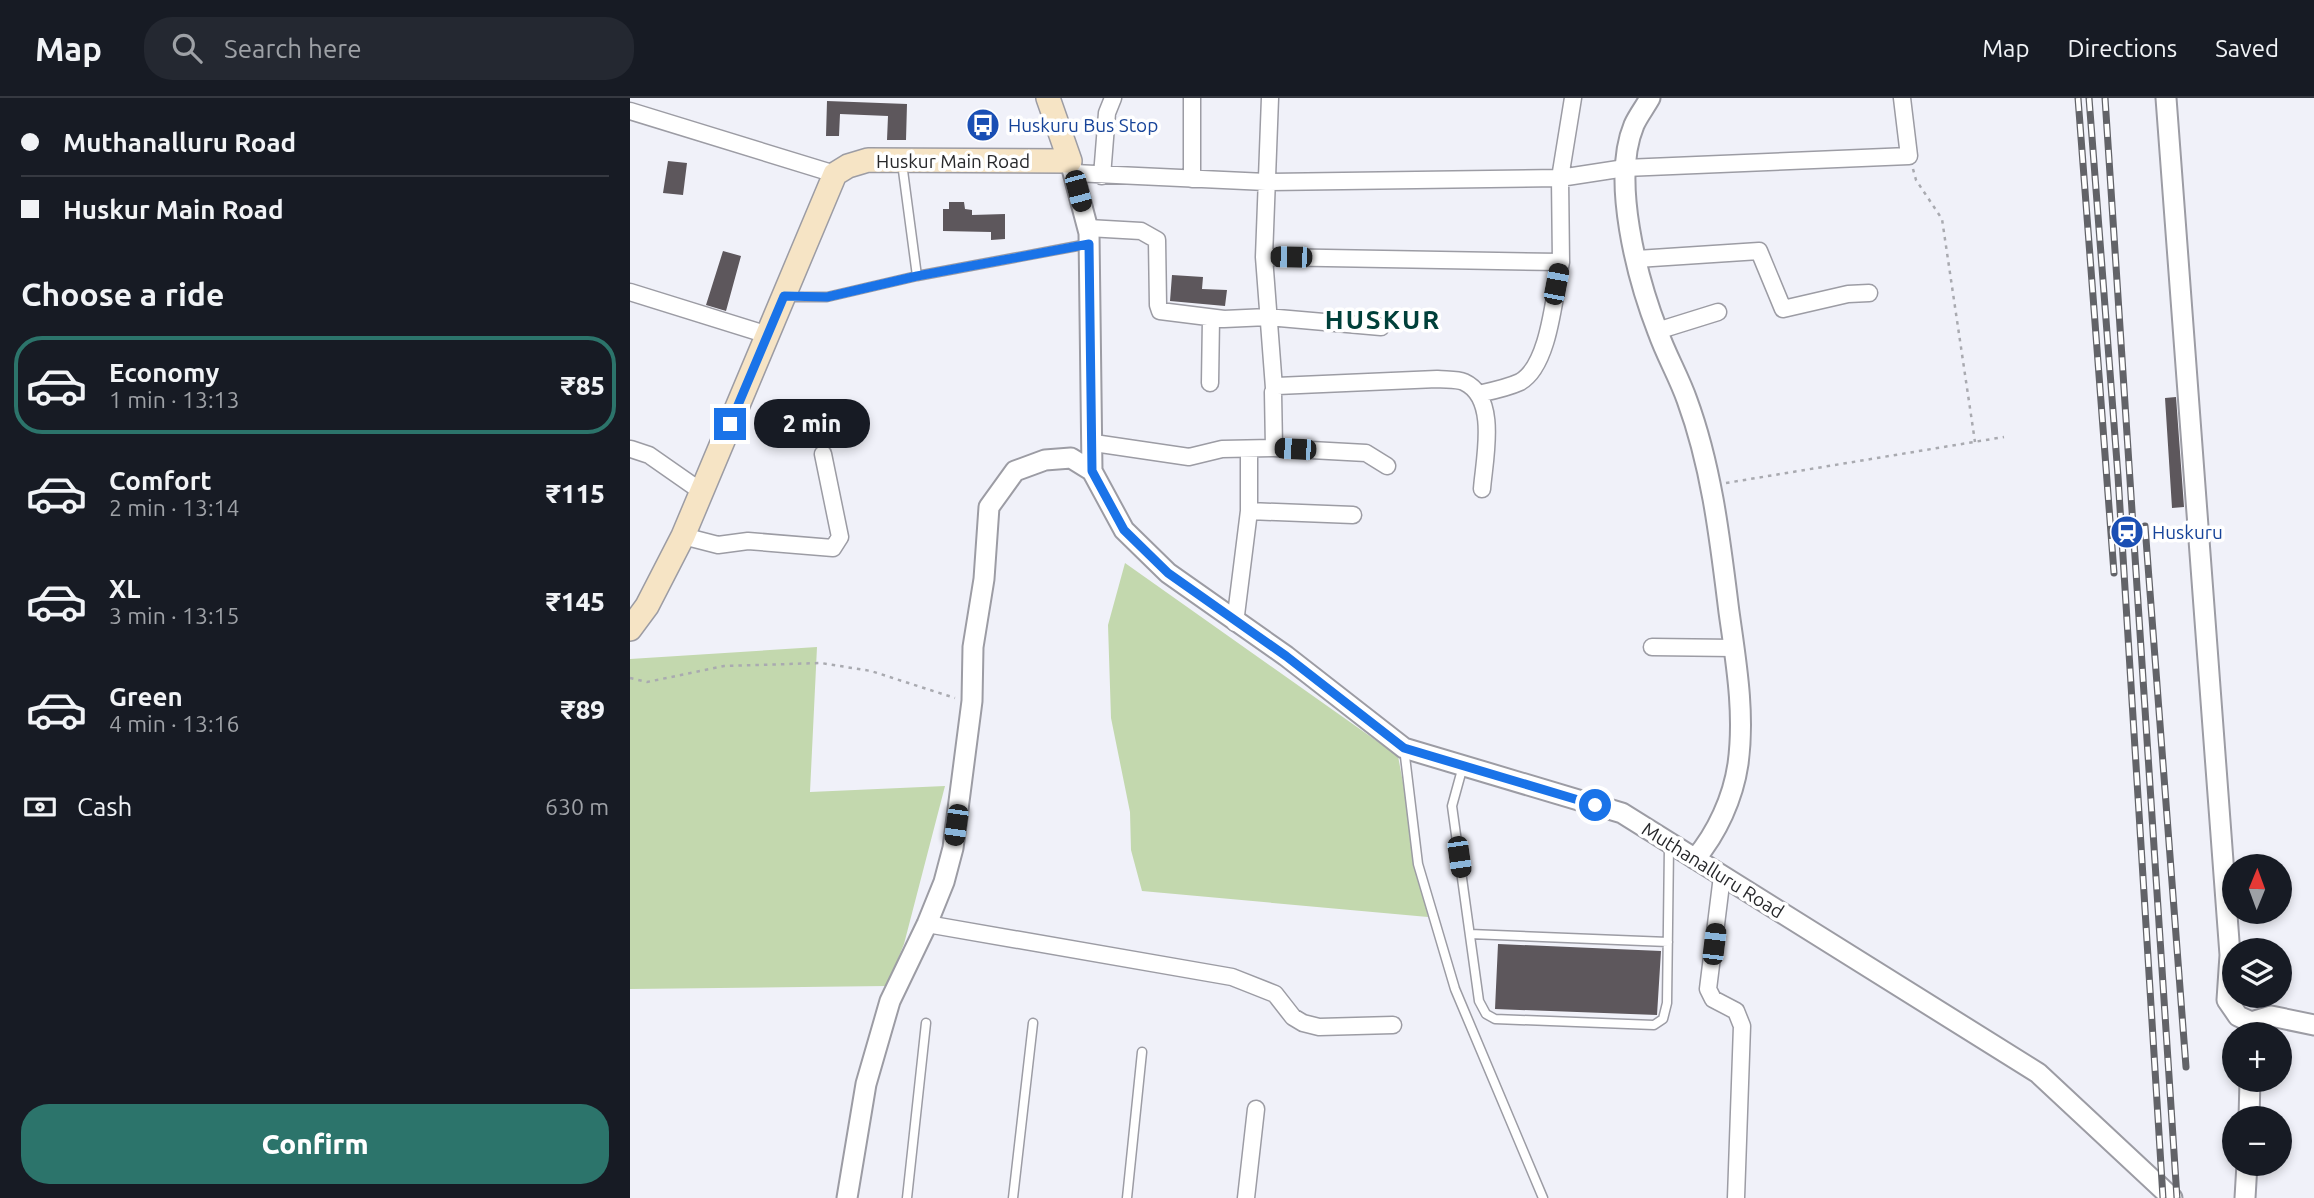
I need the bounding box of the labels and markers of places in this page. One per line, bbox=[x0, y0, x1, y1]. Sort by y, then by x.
bus stop icon: Huskuru Bus Stop bbox=[964, 106, 1002, 144]
place label: Huskuru Bus Stop bbox=[1008, 114, 1158, 136]
station icon: Huskuru bbox=[2108, 513, 2146, 551]
place label: Huskuru bbox=[2152, 521, 2223, 543]

